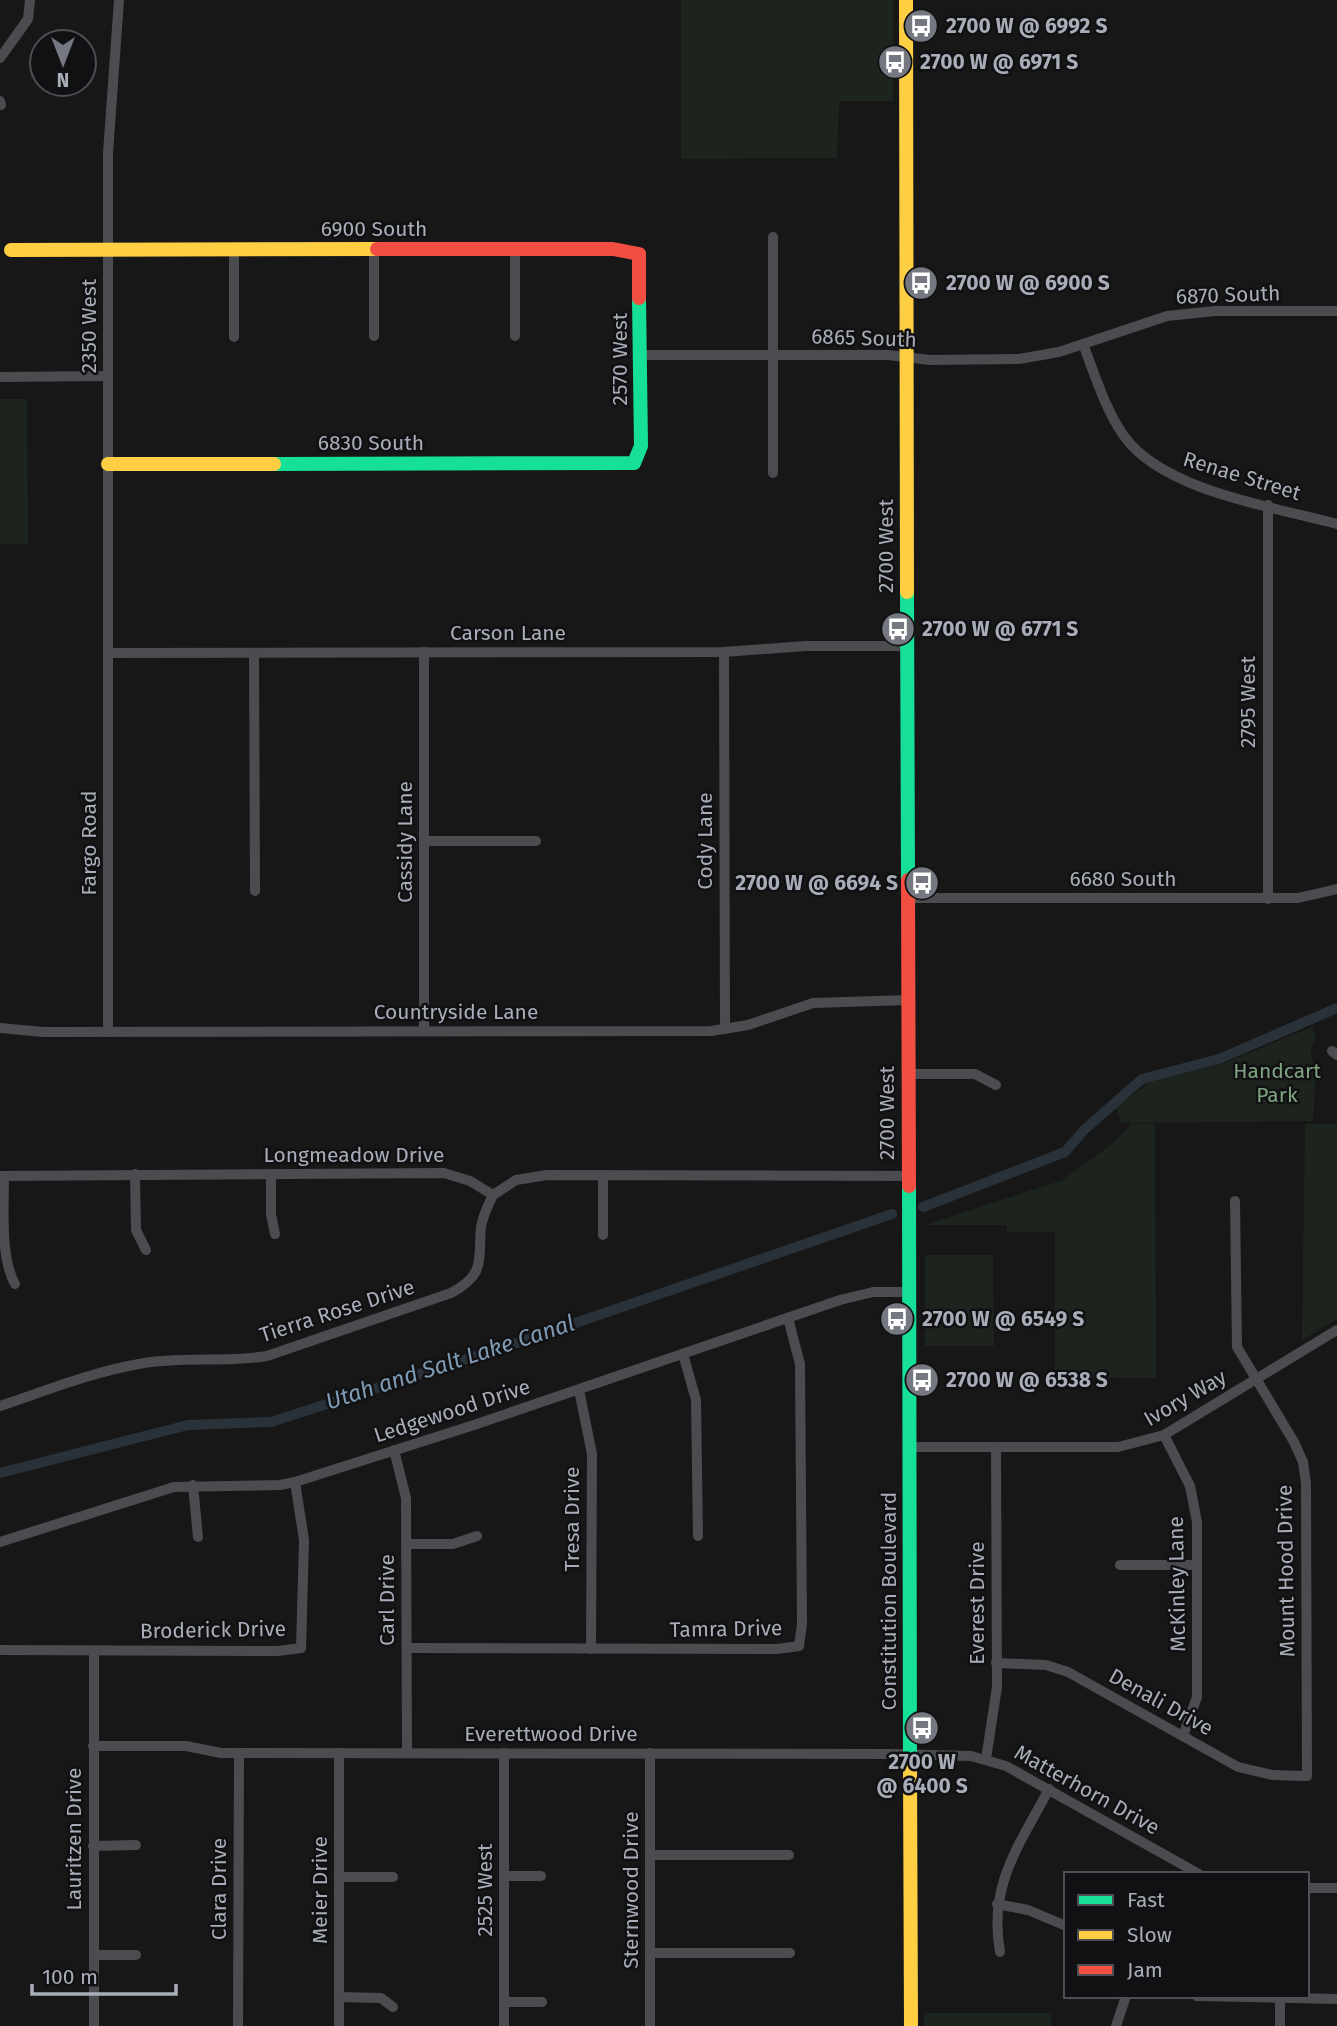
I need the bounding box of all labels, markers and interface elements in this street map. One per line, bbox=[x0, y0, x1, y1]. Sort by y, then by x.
bus stop icon: 2700 W @ 6992 S bbox=[902, 7, 940, 45]
place label: 2700 W @ 6992 S bbox=[946, 13, 1107, 39]
north arrow bbox=[28, 28, 98, 98]
bus stop icon: 2700 W @ 6971 S bbox=[876, 43, 914, 81]
place label: 2700 W @ 6971 S bbox=[920, 49, 1078, 75]
text: N bbox=[57, 68, 69, 91]
street label: 6900 South bbox=[321, 216, 427, 242]
bus stop icon: 2700 W @ 6900 S bbox=[902, 264, 940, 302]
place label: 2700 W @ 6900 S bbox=[946, 270, 1110, 296]
street label: 2350 West bbox=[76, 278, 102, 373]
street label: 6870 South bbox=[1175, 280, 1281, 310]
street label: 2570 West bbox=[607, 312, 633, 405]
street label: 6865 South bbox=[811, 323, 917, 353]
street label: 6830 South bbox=[318, 430, 424, 456]
street label: Renae Street bbox=[1180, 446, 1304, 506]
street label: 2700 West bbox=[873, 498, 899, 593]
bus stop icon: 2700 W @ 6771 S bbox=[879, 610, 917, 648]
place label: 2700 W @ 6771 S bbox=[922, 616, 1078, 642]
street label: Carson Lane bbox=[450, 620, 566, 646]
street label: 2795 West bbox=[1235, 655, 1261, 748]
street label: Cassidy Lane bbox=[392, 781, 418, 903]
street label: Fargo Road bbox=[76, 790, 102, 896]
street label: Cody Lane bbox=[692, 792, 718, 890]
bus stop icon: 2700 W @ 6694 S bbox=[903, 864, 941, 902]
street label: 6680 South bbox=[1069, 866, 1177, 892]
place label: 2700 W @ 6694 S bbox=[735, 870, 898, 896]
street label: Countryside Lane bbox=[374, 999, 538, 1025]
park label: Handcart Park bbox=[1233, 1058, 1321, 1108]
street label: 2700 West bbox=[874, 1065, 900, 1160]
street label: Longmeadow Drive bbox=[264, 1142, 444, 1168]
street label: Tierra Rose Drive bbox=[256, 1274, 418, 1348]
bus stop icon: 2700 W @ 6549 S bbox=[878, 1300, 916, 1338]
place label: 2700 W @ 6549 S bbox=[922, 1306, 1084, 1332]
water label: Utah and Salt Lake Canal bbox=[322, 1309, 578, 1415]
bus stop icon: 2700 W @ 6538 S bbox=[903, 1361, 941, 1399]
street label: Ivory Way bbox=[1139, 1364, 1231, 1432]
place label: 2700 W @ 6538 S bbox=[946, 1367, 1108, 1393]
street label: Ledgewood Drive bbox=[371, 1373, 533, 1449]
street label: Tresa Drive bbox=[559, 1467, 585, 1571]
street label: Mount Hood Drive bbox=[1271, 1485, 1301, 1657]
street label: Constitution Boulevard bbox=[876, 1492, 902, 1710]
street label: McKinley Lane bbox=[1163, 1516, 1191, 1652]
street label: Everest Drive bbox=[964, 1541, 990, 1665]
street label: Carl Drive bbox=[374, 1554, 400, 1646]
street label: Tamra Drive bbox=[669, 1615, 783, 1643]
street label: Broderick Drive bbox=[140, 1616, 286, 1644]
street label: Denali Drive bbox=[1104, 1663, 1218, 1741]
bus stop icon: 2700 W @ 6400 S bbox=[903, 1709, 941, 1747]
street label: Everettwood Drive bbox=[464, 1721, 638, 1747]
street label: Matterhorn Drive bbox=[1010, 1739, 1164, 1841]
place label: 2700 W @ 6400 S bbox=[876, 1749, 968, 1799]
street label: Lauritzen Drive bbox=[61, 1767, 87, 1911]
street label: Sternwood Drive bbox=[618, 1811, 644, 1969]
street label: Meier Drive bbox=[307, 1836, 333, 1944]
street label: Clara Drive bbox=[206, 1838, 232, 1940]
street label: 2525 West bbox=[472, 1843, 498, 1937]
legend bbox=[1064, 1872, 1309, 1998]
text: Fast bbox=[1127, 1887, 1165, 1913]
text: Slow bbox=[1127, 1922, 1172, 1948]
scale bar bbox=[32, 1952, 175, 1996]
text: Jam bbox=[1127, 1957, 1163, 1983]
text: 100 m bbox=[42, 1964, 98, 1990]

